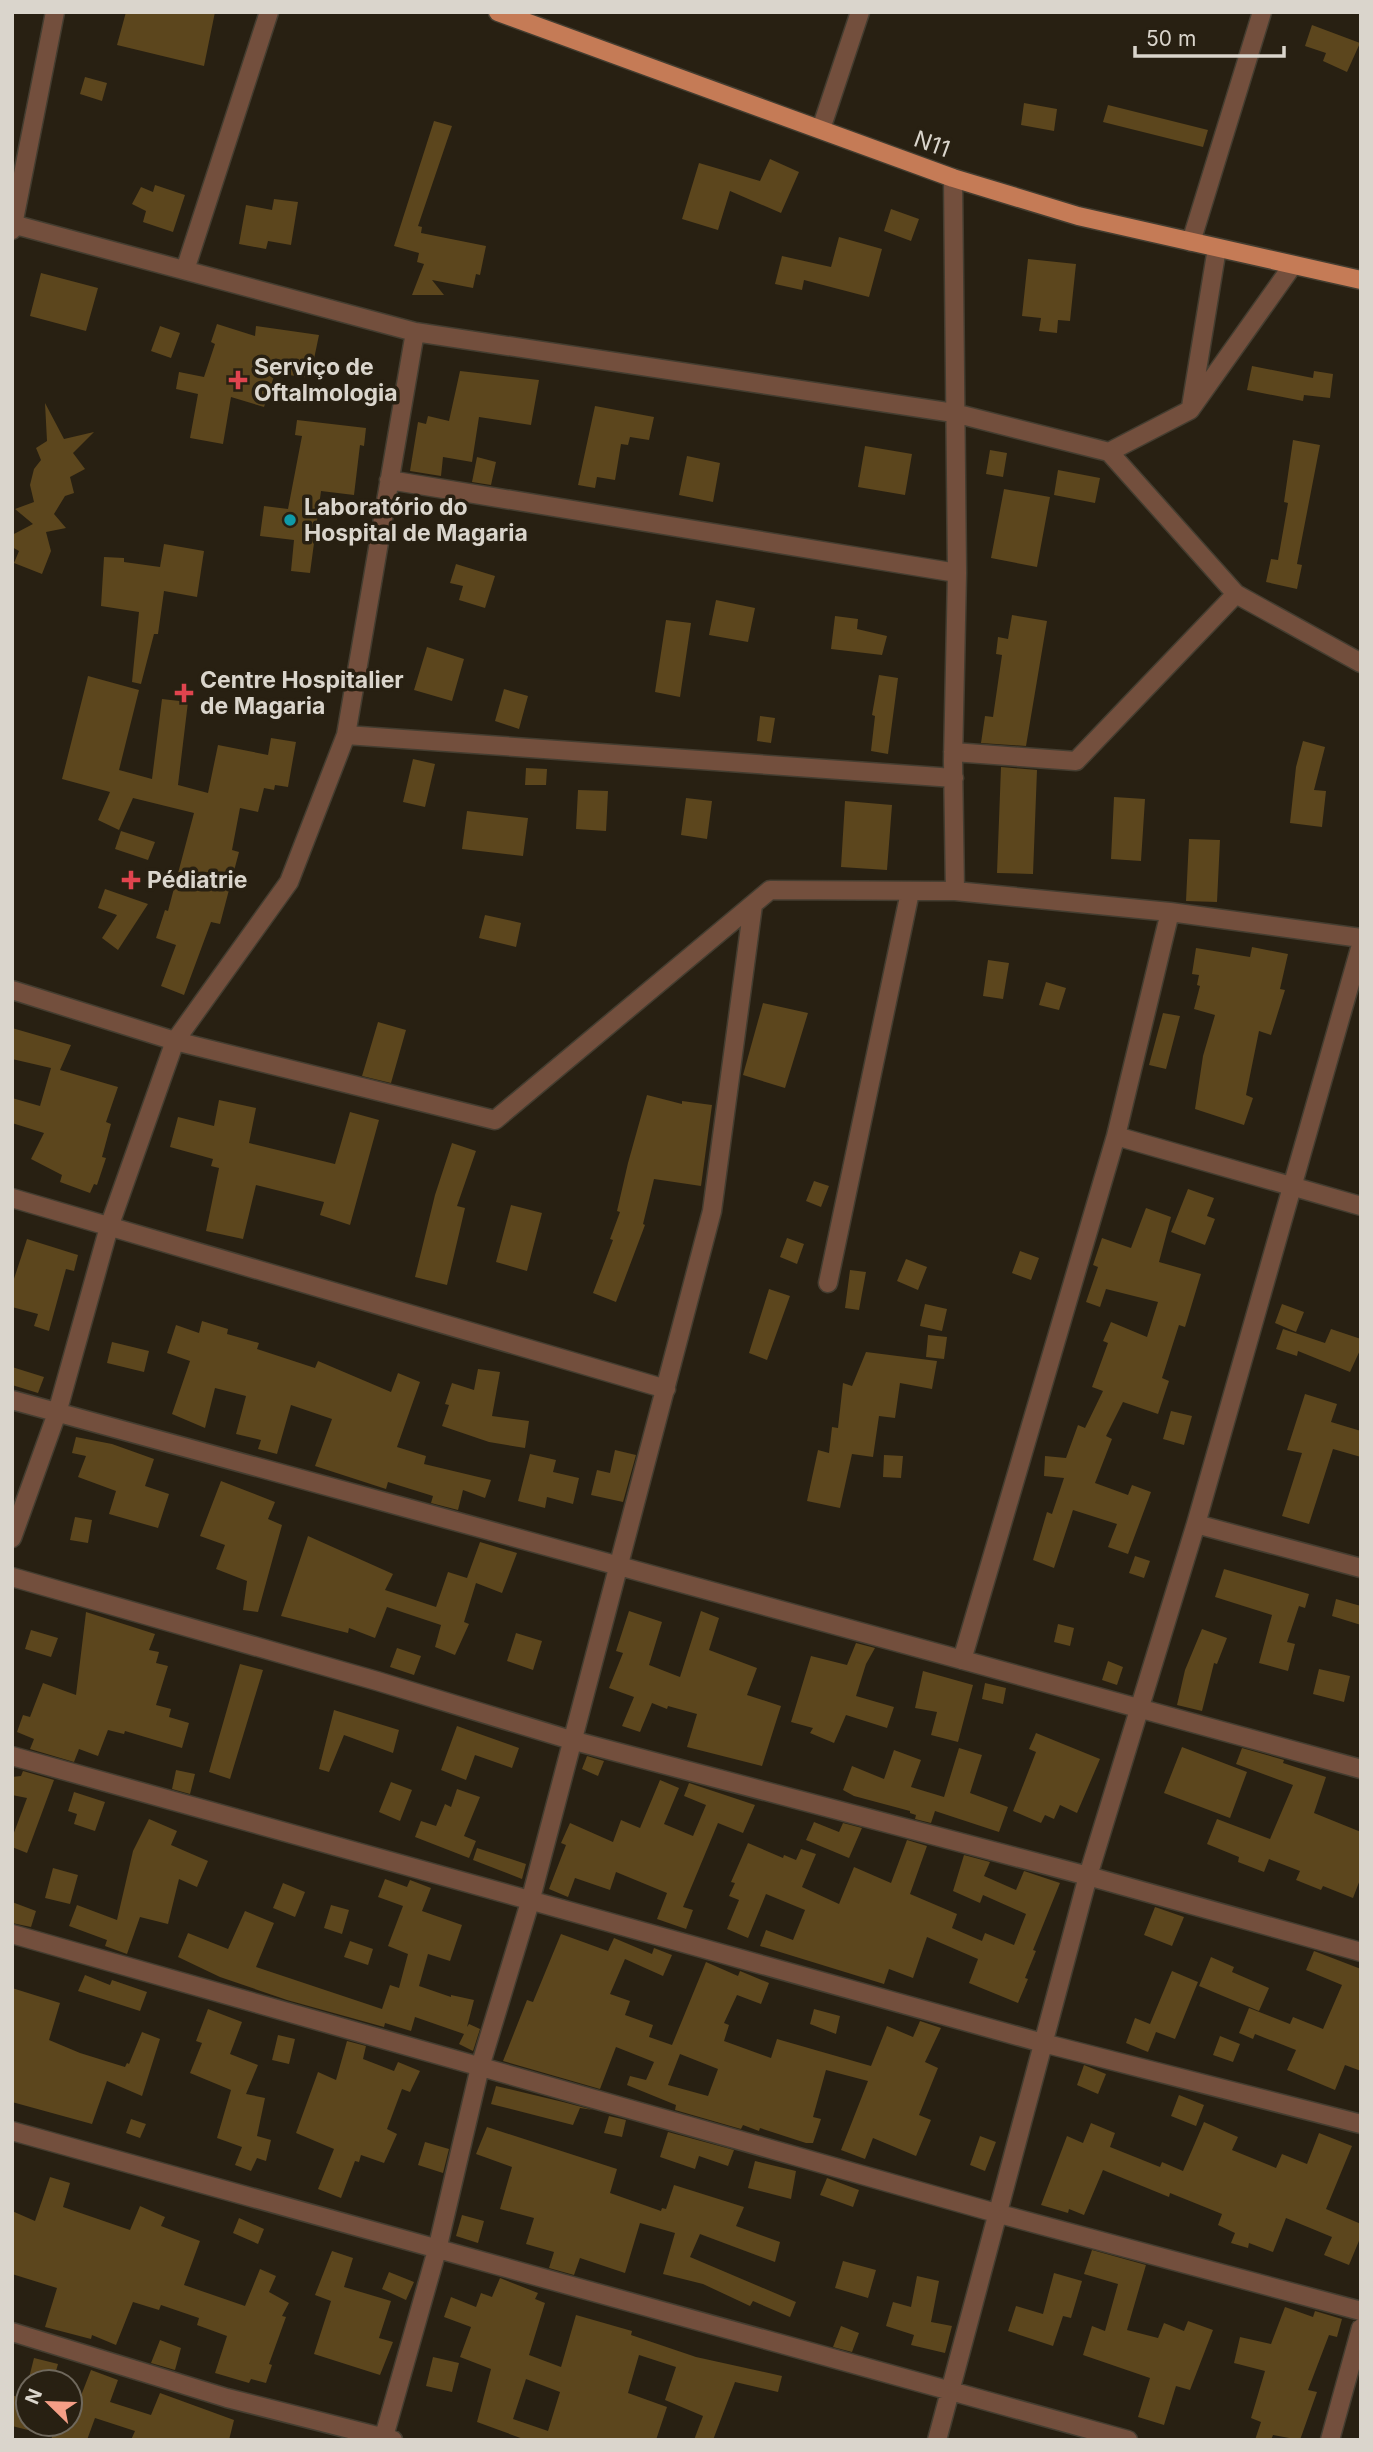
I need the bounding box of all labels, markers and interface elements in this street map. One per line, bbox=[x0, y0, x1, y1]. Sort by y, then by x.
scale bar bbox=[1135, 14, 1284, 58]
text: 50 m bbox=[1146, 26, 1196, 51]
street label: N11 bbox=[910, 125, 954, 163]
place label: Serviço de Oftalmologia bbox=[254, 353, 398, 407]
marker: Serviço de Oftalmologia bbox=[228, 370, 248, 390]
place label: Laboratório do Hospital de Magaria bbox=[304, 493, 528, 547]
marker: Laboratório do Hospital de Magaria bbox=[282, 512, 298, 528]
place label: Centre Hospitalier de Magaria bbox=[200, 666, 404, 720]
marker: Centre Hospitalier de Magaria bbox=[174, 683, 194, 703]
place label: Pédiatrie bbox=[147, 866, 247, 894]
marker: Pédiatrie bbox=[121, 870, 141, 890]
north arrow bbox=[14, 2368, 84, 2438]
text: N bbox=[20, 2385, 47, 2408]

